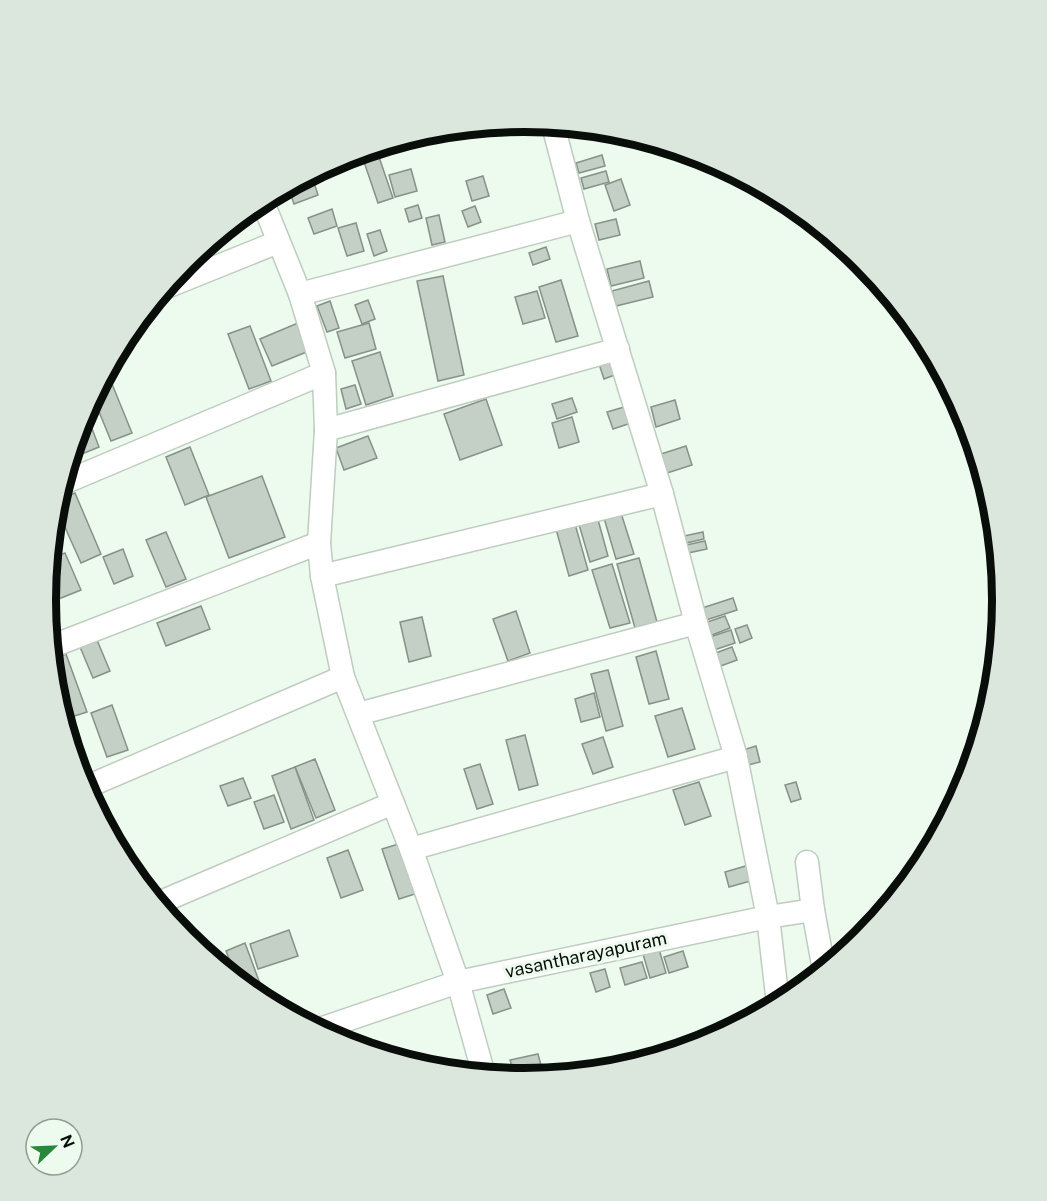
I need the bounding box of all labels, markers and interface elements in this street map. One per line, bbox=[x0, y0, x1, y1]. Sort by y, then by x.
street label: vasantharayapuram bbox=[503, 927, 668, 982]
north arrow bbox=[24, 1117, 84, 1177]
text: N bbox=[56, 1132, 79, 1151]

